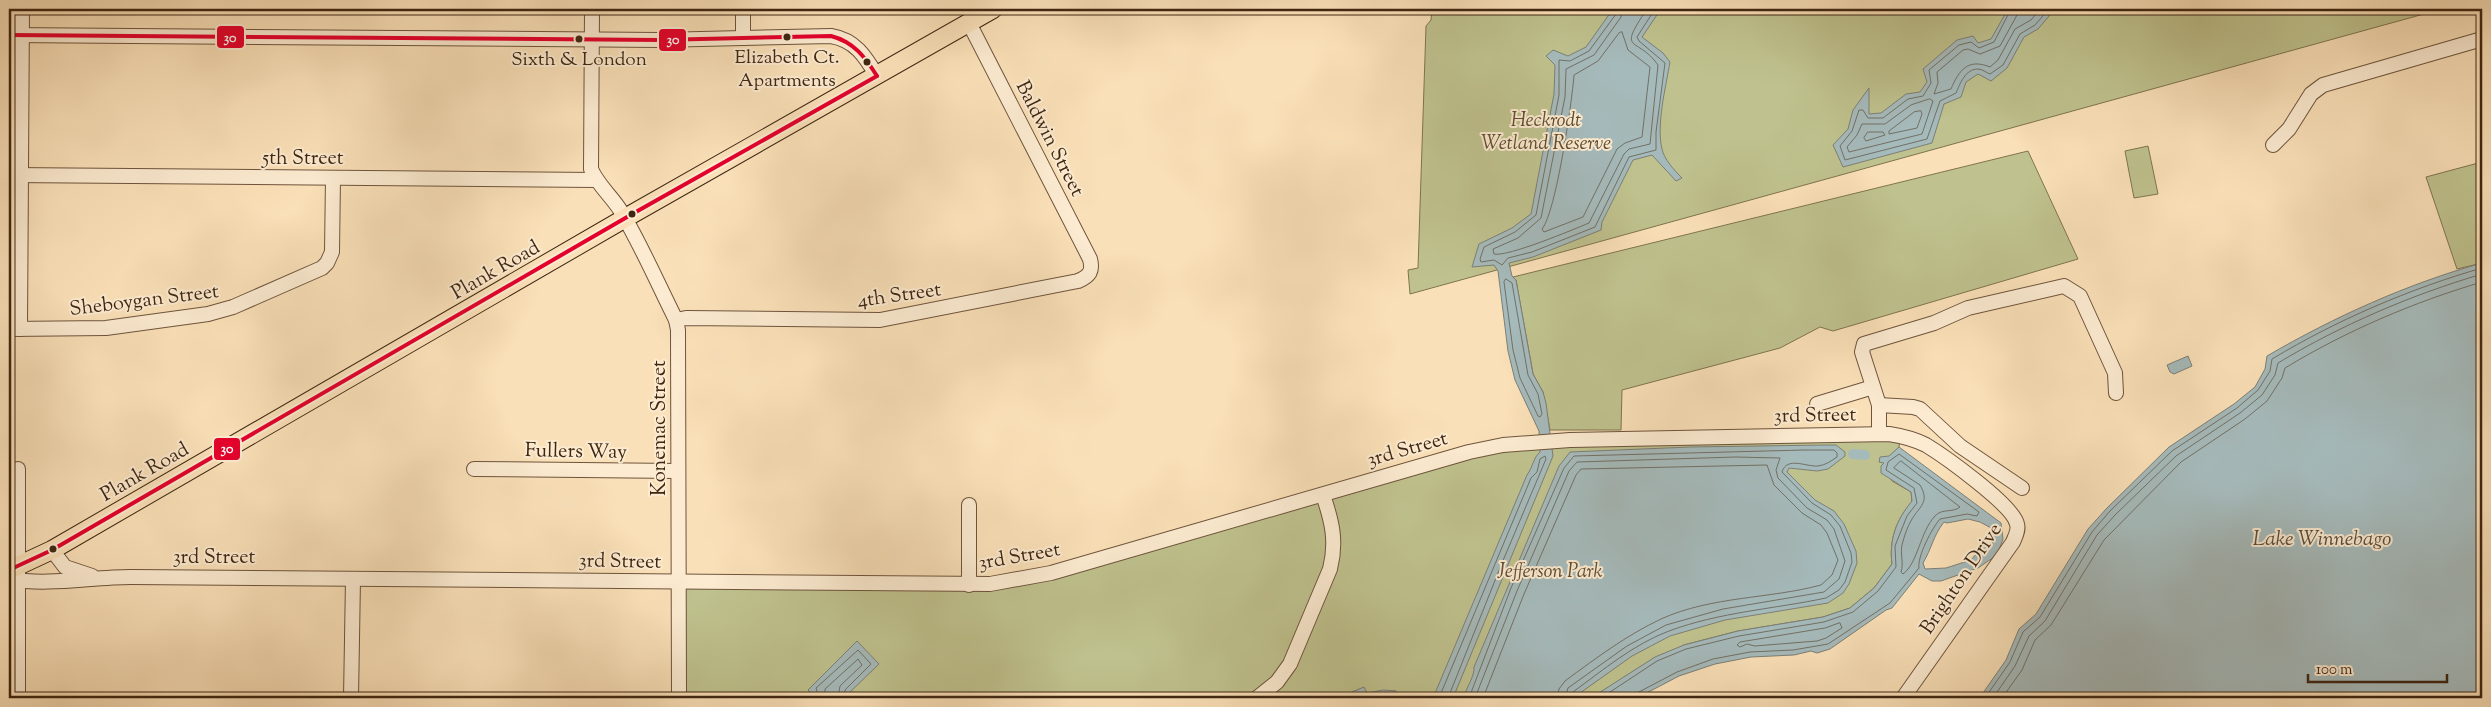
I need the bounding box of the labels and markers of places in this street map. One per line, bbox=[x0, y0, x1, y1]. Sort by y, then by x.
marker: Elizabeth Ct. Apartments bbox=[782, 32, 792, 42]
marker: Sixth & London bbox=[574, 34, 584, 44]
place label: Elizabeth Ct. Apartments bbox=[734, 45, 840, 95]
place label: Sixth & London bbox=[511, 47, 647, 74]
unlabelled marker bbox=[862, 57, 872, 67]
unlabelled marker bbox=[627, 209, 637, 219]
unlabelled marker bbox=[48, 544, 58, 554]

